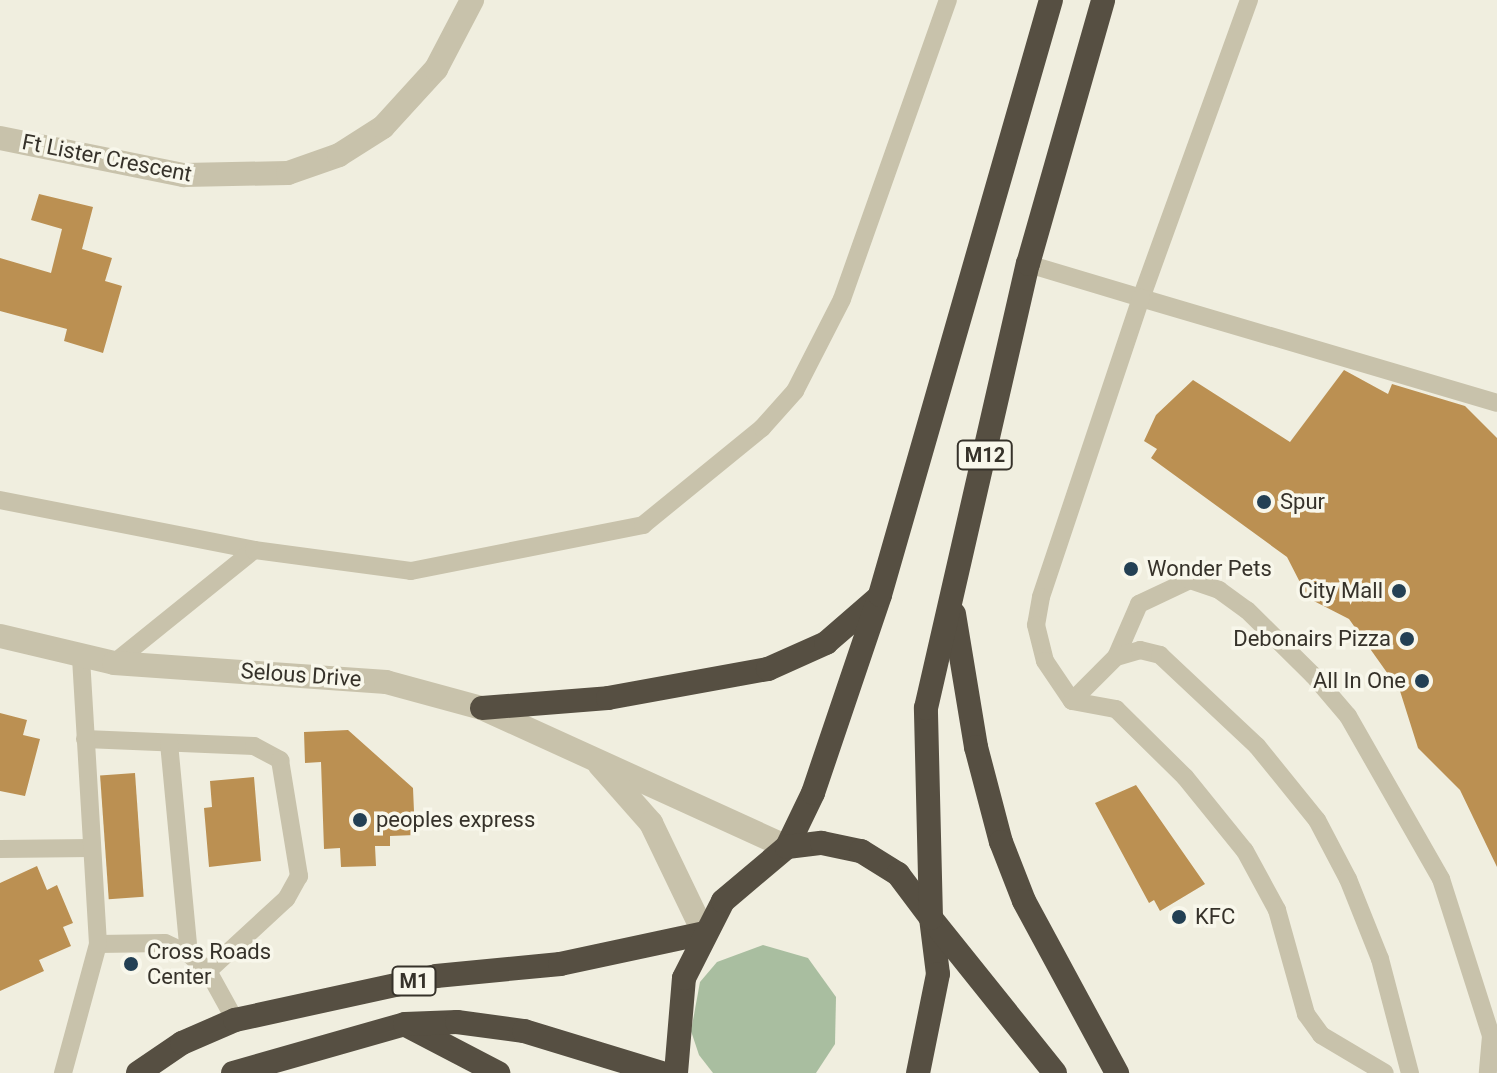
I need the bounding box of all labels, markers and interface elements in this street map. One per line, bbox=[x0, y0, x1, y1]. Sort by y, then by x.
street label: Ft Lister Crescent bbox=[20, 129, 194, 187]
road number: M12 bbox=[955, 439, 1015, 471]
place label: Spur bbox=[1280, 489, 1325, 515]
marker: Spur bbox=[1255, 493, 1273, 511]
place label: Wonder Pets bbox=[1147, 556, 1272, 582]
marker: Wonder Pets bbox=[1122, 560, 1140, 578]
place label: City Mall bbox=[1298, 578, 1383, 604]
marker: City Mall bbox=[1390, 582, 1408, 600]
place label: Debonairs Pizza bbox=[1233, 626, 1391, 652]
marker: Debonairs Pizza bbox=[1398, 630, 1416, 648]
street label: Selous Drive bbox=[240, 658, 362, 692]
place label: All In One bbox=[1313, 668, 1406, 694]
marker: All In One bbox=[1413, 672, 1431, 690]
place label: peoples express bbox=[376, 807, 535, 833]
marker: peoples express bbox=[351, 811, 369, 829]
place label: KFC bbox=[1195, 904, 1235, 930]
marker: KFC bbox=[1170, 908, 1188, 926]
place label: Cross Roads Center bbox=[147, 938, 271, 990]
marker: Cross Roads Center bbox=[122, 955, 140, 973]
road number: M1 bbox=[390, 965, 438, 997]

